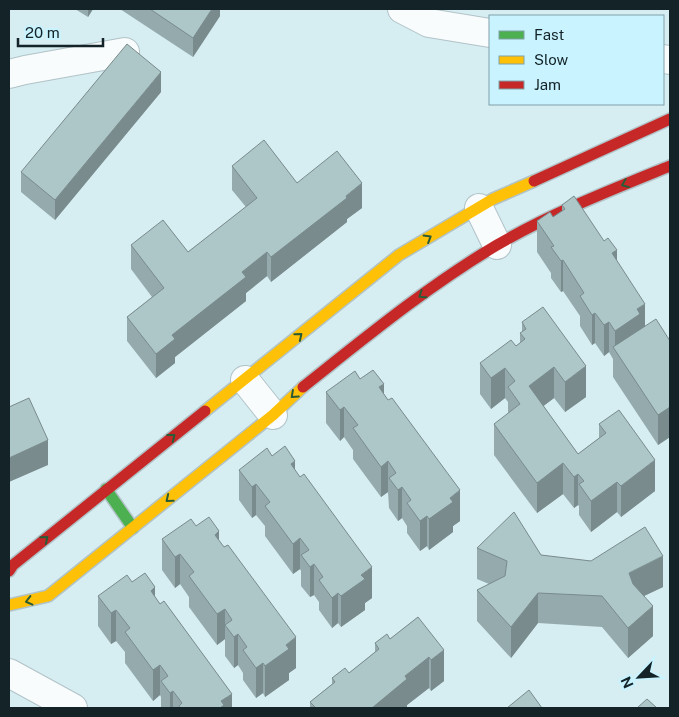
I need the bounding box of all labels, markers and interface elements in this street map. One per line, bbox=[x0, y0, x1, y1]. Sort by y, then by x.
scale bar bbox=[18, 15, 102, 47]
legend bbox=[489, 15, 664, 105]
text: 20 m bbox=[25, 24, 60, 41]
text: Fast bbox=[534, 26, 564, 43]
text: Slow bbox=[534, 51, 569, 68]
text: Jam bbox=[534, 76, 561, 93]
one-way arrow bbox=[621, 178, 630, 188]
one-way arrow bbox=[423, 234, 432, 244]
one-way arrow bbox=[418, 289, 427, 298]
one-way arrow bbox=[293, 334, 302, 342]
one-way arrow bbox=[290, 390, 299, 399]
one-way arrow bbox=[166, 435, 175, 443]
one-way arrow bbox=[165, 493, 174, 502]
one-way arrow bbox=[39, 536, 48, 544]
one-way arrow bbox=[25, 595, 33, 605]
north arrow bbox=[614, 652, 664, 702]
text: N bbox=[618, 674, 637, 691]

